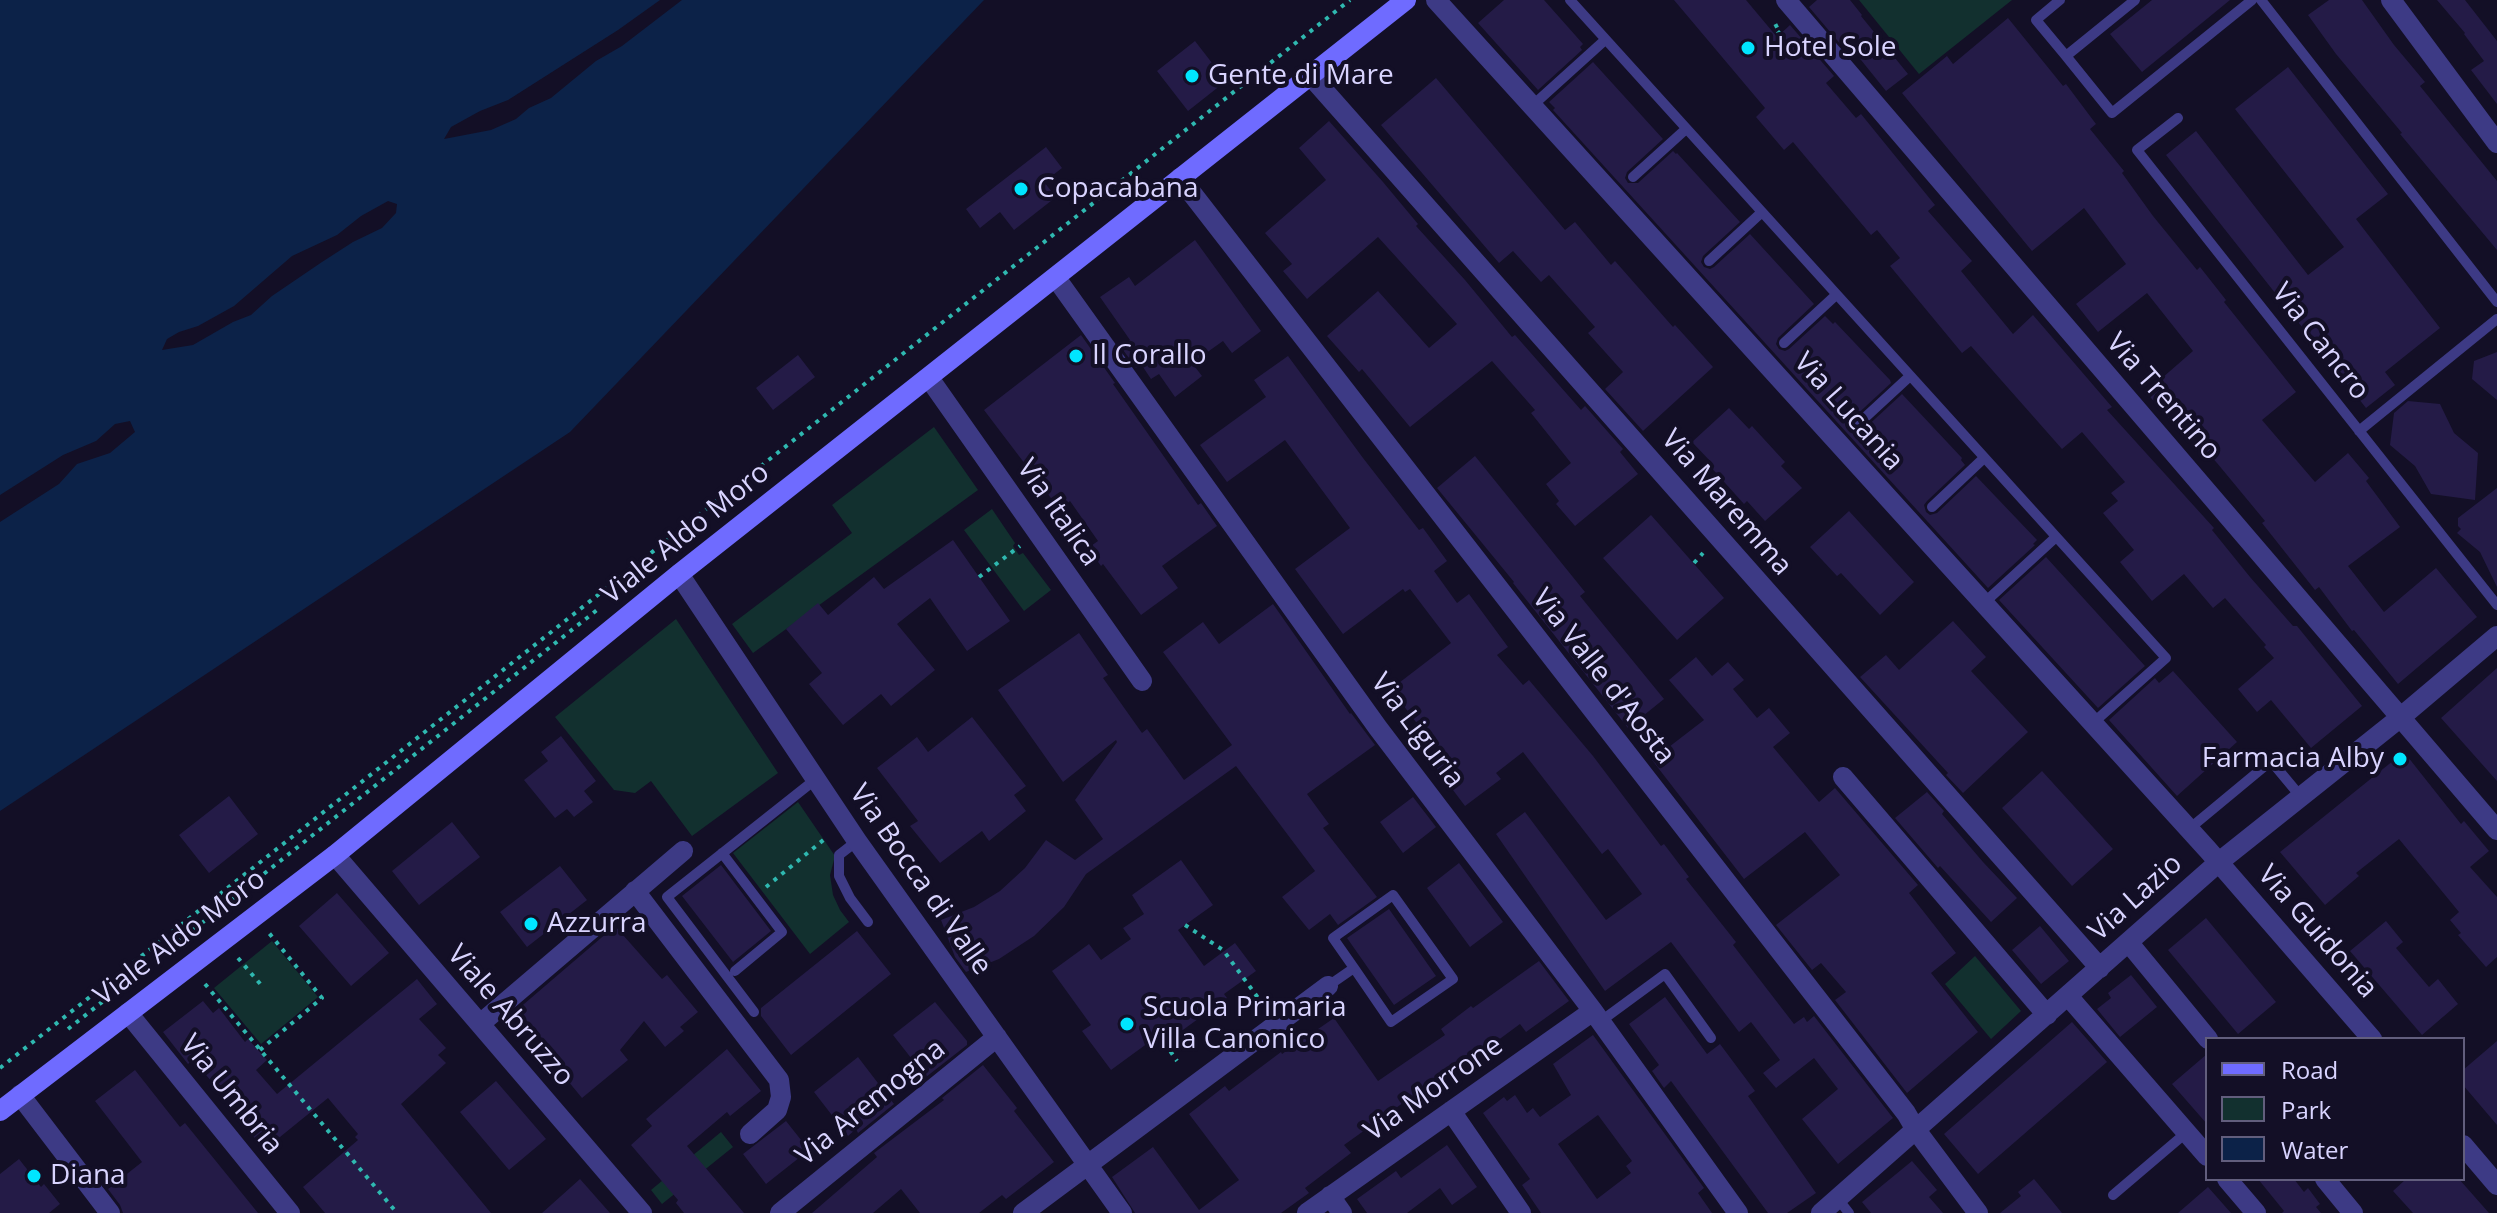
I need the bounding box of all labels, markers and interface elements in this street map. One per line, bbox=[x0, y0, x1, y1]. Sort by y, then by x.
place label: Hotel Sole bbox=[1764, 31, 1897, 65]
marker: Hotel Sole bbox=[1739, 39, 1757, 57]
place label: Gente di Mare bbox=[1208, 59, 1394, 93]
marker: Gente di Mare bbox=[1183, 67, 1201, 85]
place label: Copacabana bbox=[1037, 172, 1199, 206]
marker: Copacabana bbox=[1012, 180, 1030, 198]
street label: Via Cancro bbox=[2264, 277, 2376, 407]
street label: Via Trentino bbox=[2099, 327, 2227, 467]
place label: Il Corallo bbox=[1092, 339, 1207, 373]
street label: Via Lucania bbox=[1786, 346, 1910, 478]
marker: Il Corallo bbox=[1067, 347, 1085, 365]
street label: Via Maremma bbox=[1654, 423, 1798, 583]
street label: Via Italica bbox=[1009, 453, 1107, 573]
street label: Viale Aldo Moro bbox=[595, 456, 777, 612]
street label: Via Valle d'Aosta bbox=[1524, 583, 1682, 771]
street label: Via Liguria bbox=[1363, 667, 1471, 795]
place label: Farmacia Alby bbox=[2202, 742, 2384, 776]
marker: Farmacia Alby bbox=[2391, 750, 2409, 768]
street label: Via Bocca di Valle bbox=[842, 778, 998, 982]
street label: Via Lazio bbox=[2082, 847, 2190, 949]
street label: Via Guidonia bbox=[2250, 859, 2384, 1005]
street label: Viale Aldo Moro bbox=[88, 863, 272, 1013]
place label: Azzurra bbox=[547, 907, 647, 941]
marker: Azzurra bbox=[522, 915, 540, 933]
street label: Viale Abruzzo bbox=[440, 939, 580, 1093]
place label: Scuola Primaria Villa Canonico bbox=[1143, 991, 1347, 1057]
marker: Scuola Primaria Villa Canonico bbox=[1118, 1015, 1136, 1033]
street label: Via Umbria bbox=[173, 1028, 289, 1162]
street label: Via Morrone bbox=[1358, 1029, 1510, 1149]
street label: Via Aremogna bbox=[790, 1033, 952, 1173]
legend bbox=[2205, 1037, 2465, 1181]
text: Road bbox=[2281, 1053, 2338, 1086]
text: Park bbox=[2281, 1093, 2331, 1126]
text: Water bbox=[2281, 1133, 2348, 1166]
place label: Diana bbox=[50, 1159, 126, 1193]
marker: Diana bbox=[25, 1167, 43, 1185]

